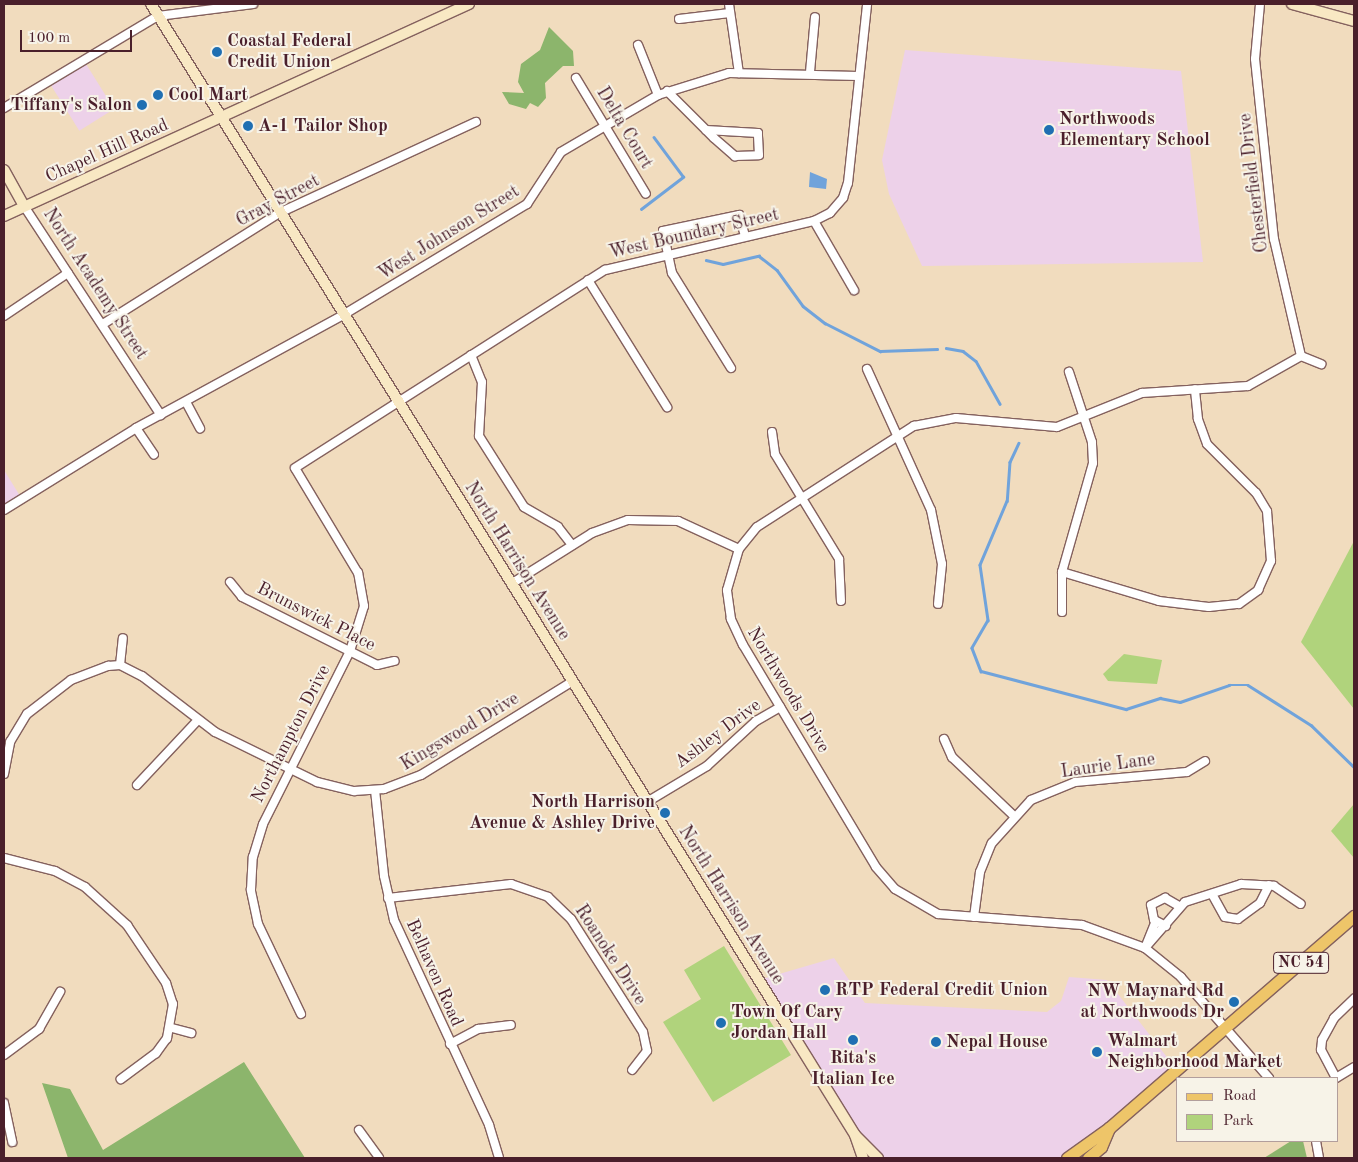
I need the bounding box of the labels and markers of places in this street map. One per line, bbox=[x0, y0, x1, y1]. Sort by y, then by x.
place label: Coastal Federal Credit Union bbox=[227, 31, 352, 74]
marker: Coastal Federal Credit Union bbox=[211, 46, 223, 58]
place label: Cool Mart bbox=[168, 84, 248, 106]
marker: Cool Mart bbox=[152, 89, 164, 101]
place label: Tiffany's Salon bbox=[11, 94, 132, 116]
marker: Tiffany's Salon bbox=[136, 99, 148, 111]
place label: Northwoods Elementary School bbox=[1059, 109, 1210, 152]
place label: A-1 Tailor Shop bbox=[258, 115, 388, 137]
marker: A-1 Tailor Shop bbox=[242, 120, 254, 132]
marker: Northwoods Elementary School bbox=[1043, 124, 1055, 136]
place label: North Harrison Avenue & Ashley Drive bbox=[469, 792, 655, 834]
marker: North Harrison Avenue & Ashley Drive bbox=[659, 807, 671, 819]
place label: RTP Federal Credit Union bbox=[835, 979, 1048, 1001]
place label: NW Maynard Rd at Northwoods Dr bbox=[1080, 981, 1224, 1024]
marker: RTP Federal Credit Union bbox=[819, 984, 831, 996]
marker: NW Maynard Rd at Northwoods Dr bbox=[1228, 996, 1240, 1008]
place label: Town Of Cary Jordan Hall bbox=[731, 1002, 843, 1044]
marker: Town Of Cary Jordan Hall bbox=[715, 1017, 727, 1029]
place label: Nepal House bbox=[946, 1031, 1048, 1053]
place label: Walmart Neighborhood Market bbox=[1107, 1031, 1282, 1074]
marker: Rita's Italian Ice bbox=[847, 1034, 859, 1046]
marker: Nepal House bbox=[930, 1036, 942, 1048]
marker: Walmart Neighborhood Market bbox=[1091, 1046, 1103, 1058]
place label: Rita's Italian Ice bbox=[811, 1048, 895, 1090]

